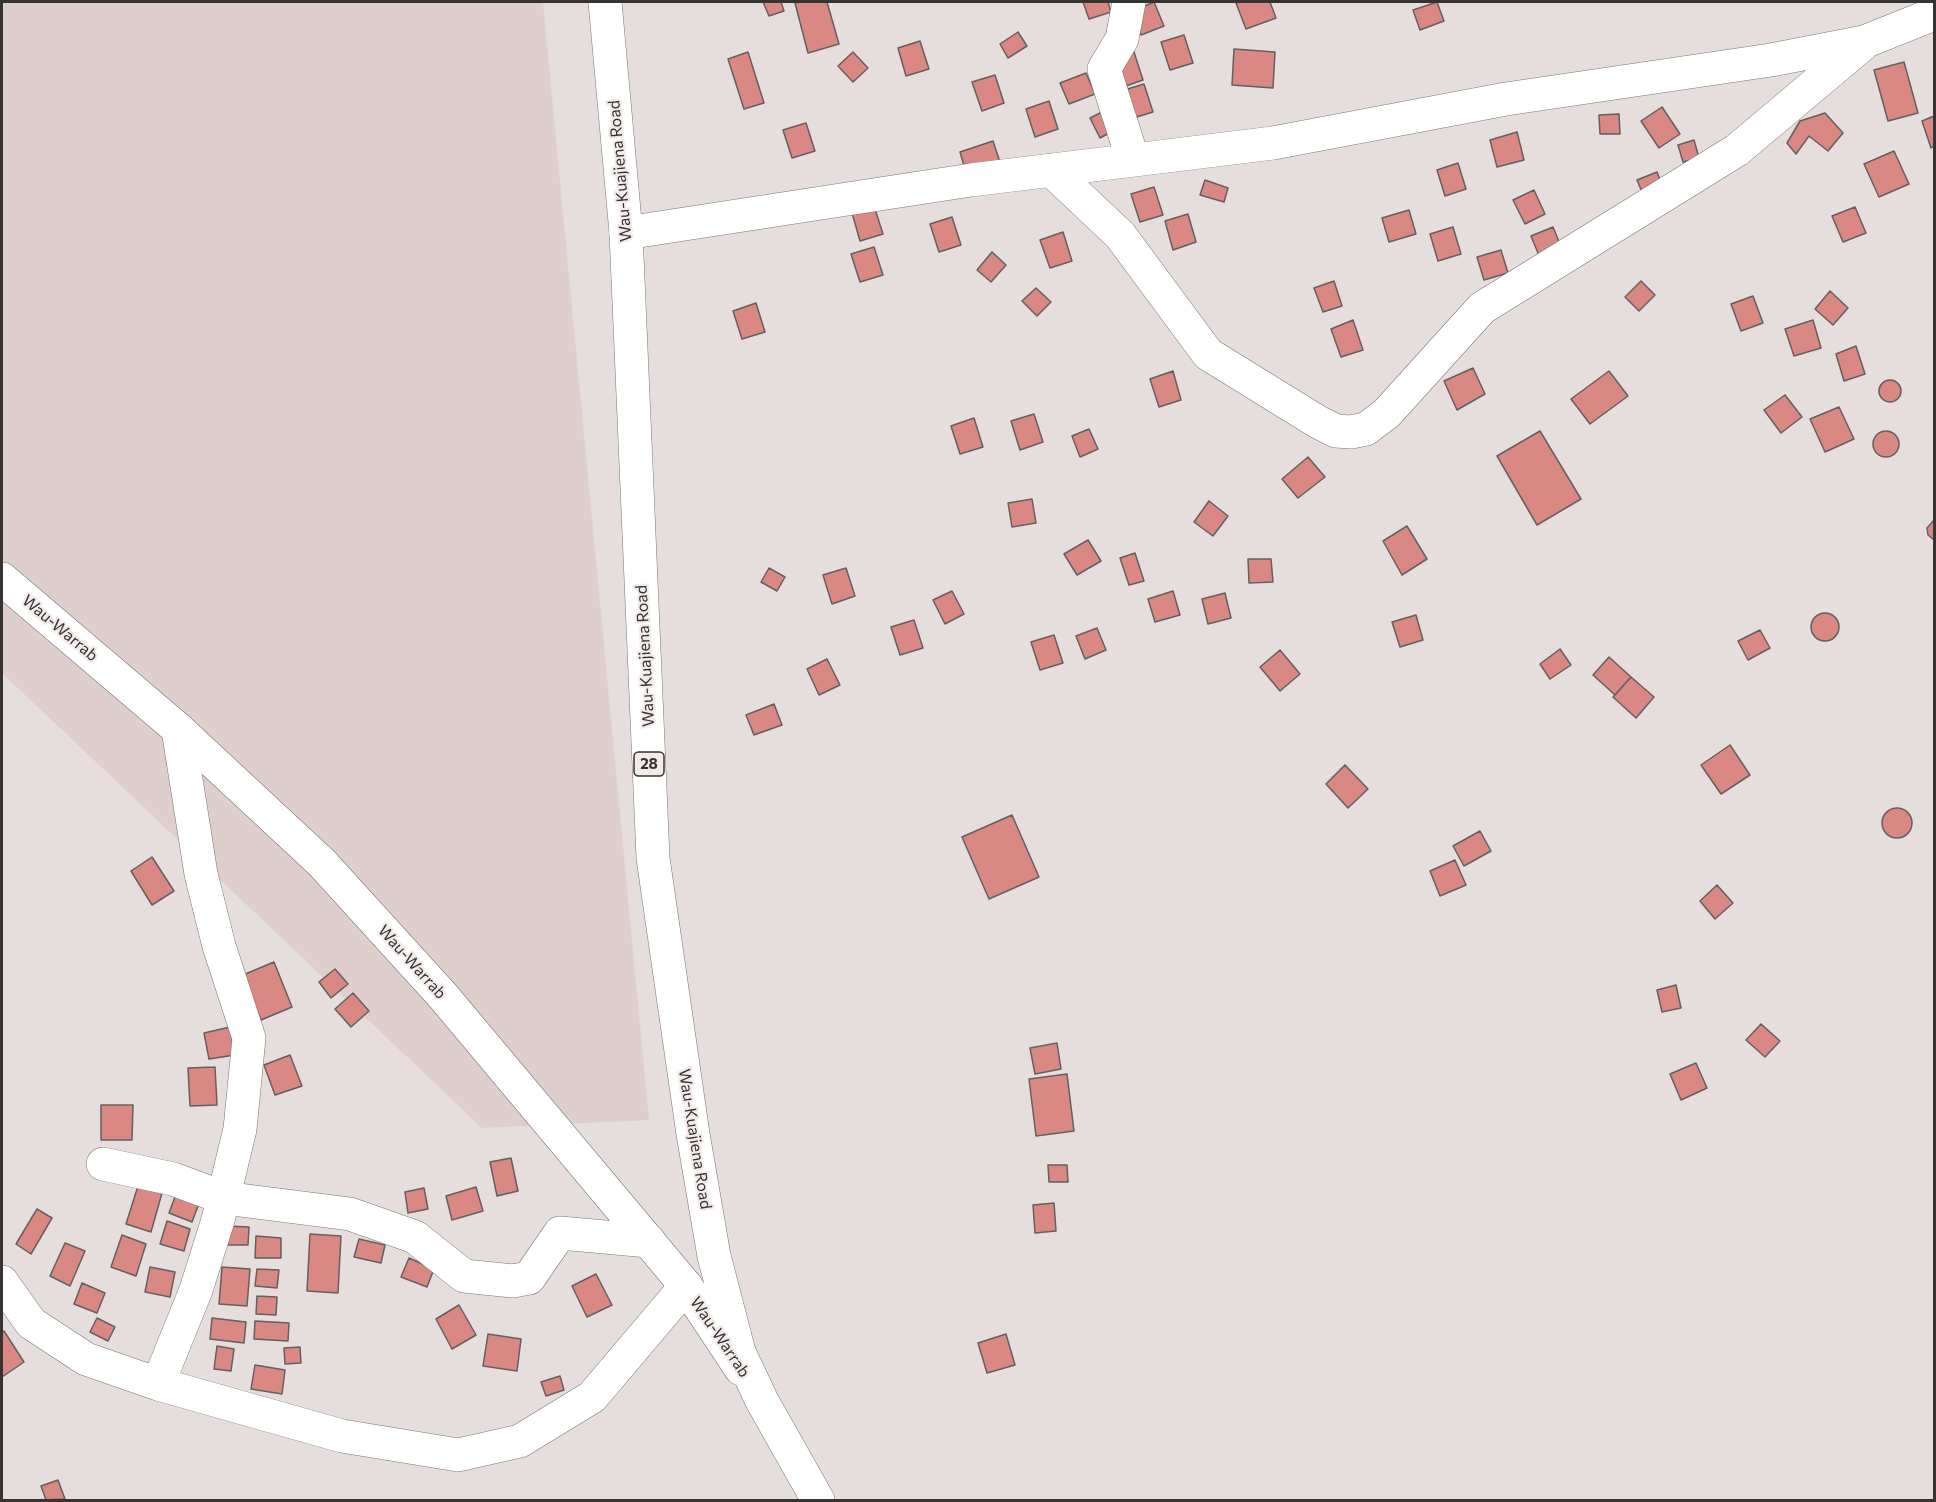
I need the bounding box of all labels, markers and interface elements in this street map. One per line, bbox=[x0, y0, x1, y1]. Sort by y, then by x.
street label: Wau-Kuajiena Road bbox=[604, 99, 636, 243]
street label: Wau-Kuajiena Road bbox=[632, 585, 658, 727]
street label: Wau-Warrab bbox=[18, 591, 102, 665]
road number: 28 bbox=[634, 752, 664, 776]
street label: Wau-Warrab bbox=[374, 921, 450, 1003]
street label: Wau-Kuajiena Road bbox=[674, 1067, 716, 1211]
street label: Wau-Warrab bbox=[686, 1293, 754, 1381]

